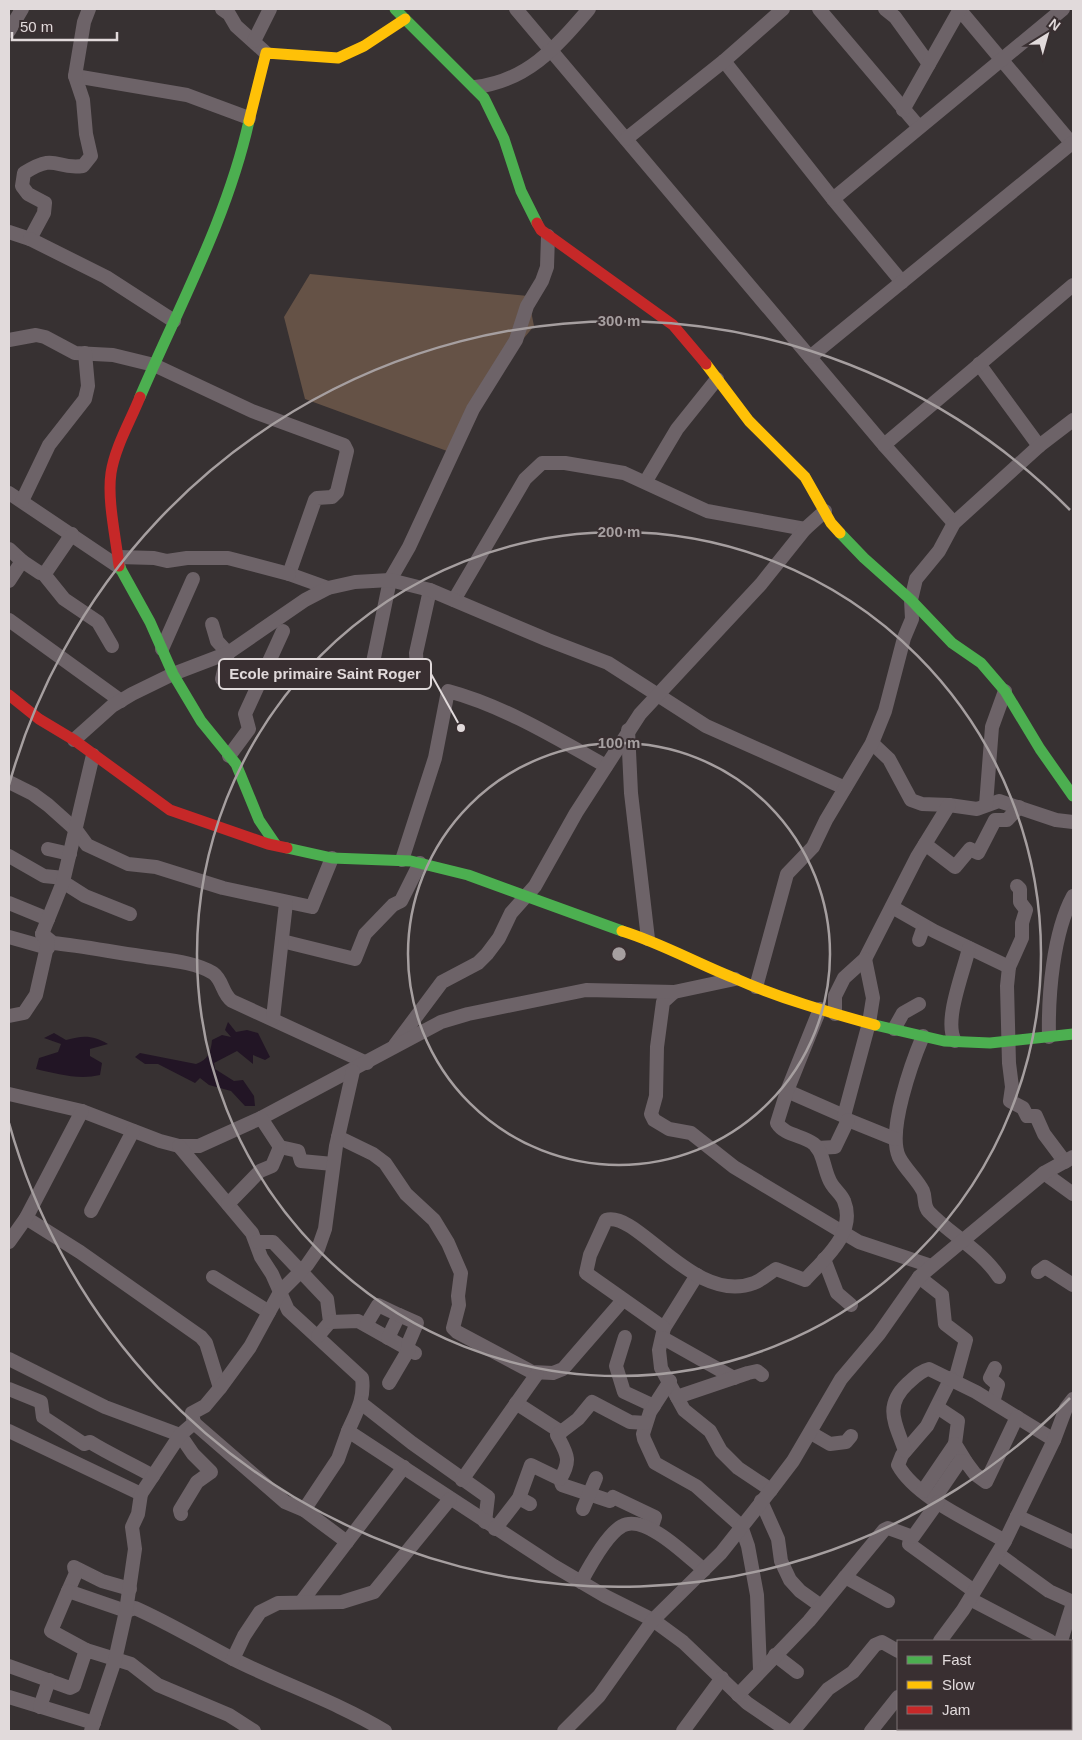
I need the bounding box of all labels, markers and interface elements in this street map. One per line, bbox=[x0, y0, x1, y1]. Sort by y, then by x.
scale bar bbox=[12, 10, 118, 42]
north arrow bbox=[1022, 10, 1072, 60]
text: N bbox=[1046, 15, 1064, 34]
text: 50 m bbox=[20, 18, 53, 35]
text: 300 m bbox=[598, 312, 640, 329]
text: 200 m bbox=[598, 523, 640, 540]
callout: Ecole primaire Saint Roger bbox=[219, 659, 431, 689]
text: Ecole primaire Saint Roger bbox=[229, 665, 421, 682]
text: 100 m bbox=[598, 734, 640, 751]
centre of rings bbox=[610, 945, 628, 963]
legend bbox=[897, 1640, 1072, 1730]
text: Fast bbox=[942, 1651, 972, 1668]
text: Slow bbox=[942, 1676, 975, 1693]
text: Jam bbox=[942, 1701, 970, 1718]

